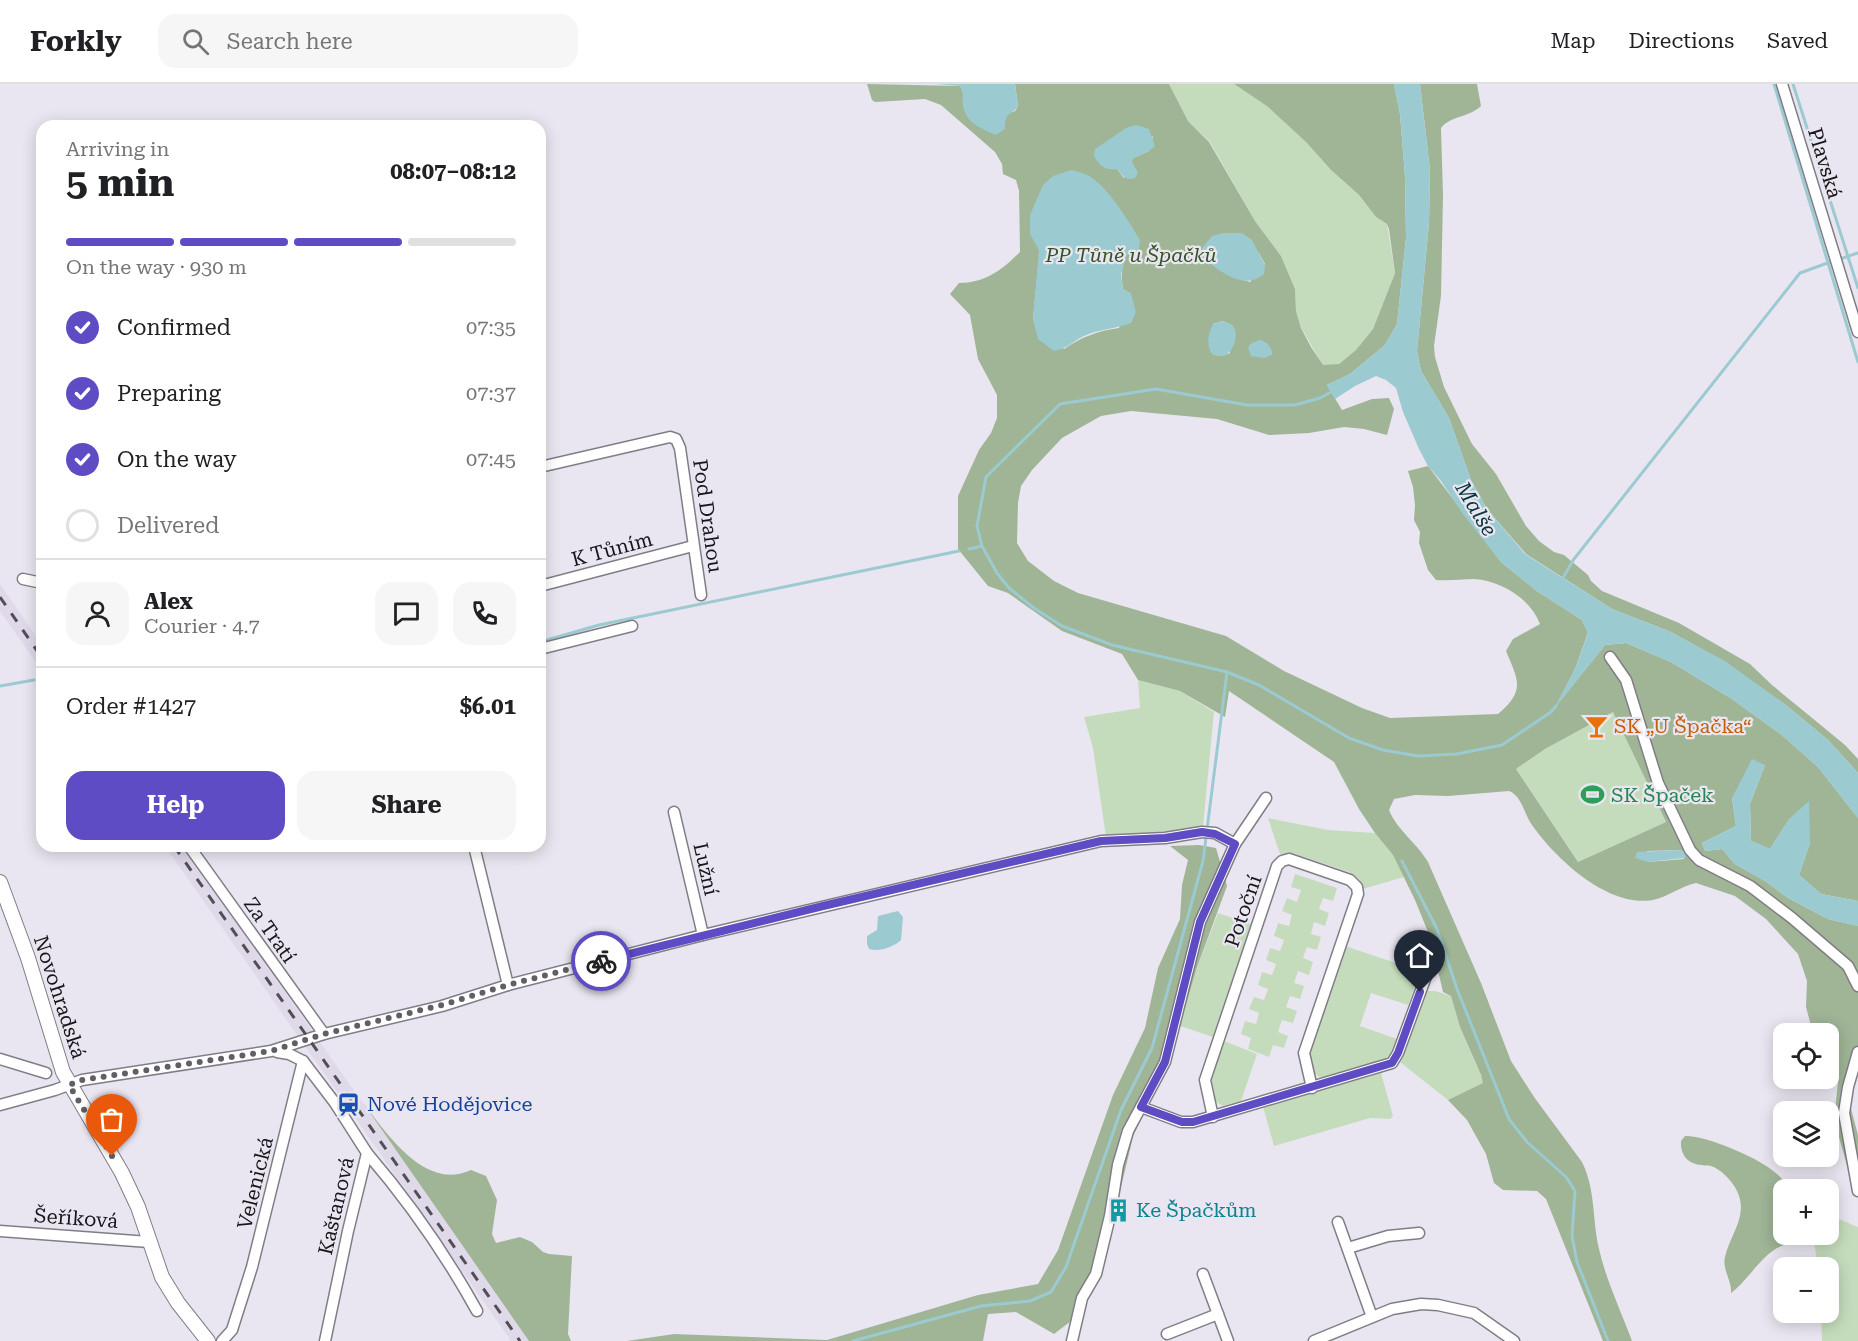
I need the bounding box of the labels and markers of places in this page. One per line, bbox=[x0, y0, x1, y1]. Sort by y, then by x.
bar icon: SK „U Špačka“ bbox=[1583, 713, 1609, 739]
place label: SK „U Špačka“ bbox=[1614, 714, 1752, 738]
sports icon: SK Špaček bbox=[1580, 782, 1606, 808]
place label: SK Špaček bbox=[1611, 783, 1714, 807]
pin bbox=[1394, 930, 1445, 992]
station icon: Nové Hodějovice bbox=[336, 1091, 362, 1117]
place label: Nové Hodějovice bbox=[367, 1092, 532, 1116]
pin bbox=[86, 1094, 137, 1156]
building icon: Ke Špačkům bbox=[1105, 1197, 1131, 1223]
place label: Ke Špačkům bbox=[1136, 1198, 1257, 1222]

